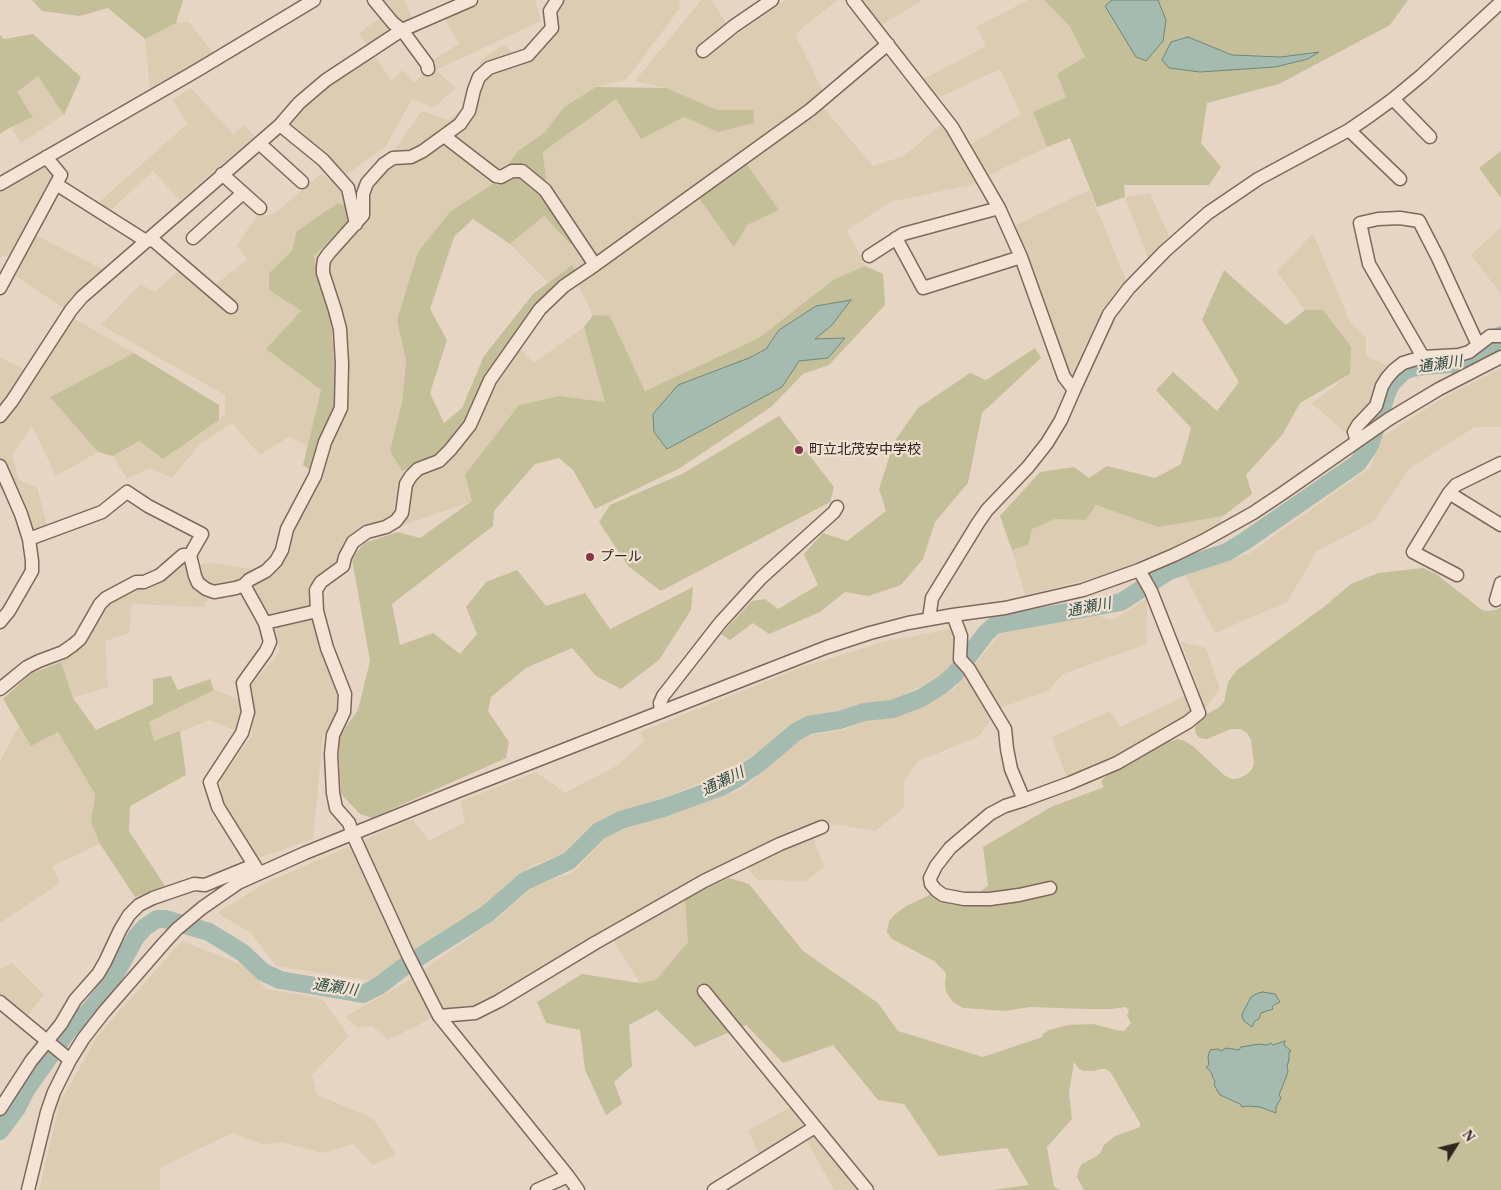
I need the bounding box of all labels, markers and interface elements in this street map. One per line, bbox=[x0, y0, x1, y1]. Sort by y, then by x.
water label: 通瀬川 bbox=[1416, 353, 1464, 377]
place label: 町立北茂安中学校 bbox=[809, 442, 921, 458]
marker: 町立北茂安中学校 bbox=[793, 444, 805, 456]
place label: プール bbox=[600, 549, 642, 565]
marker: プール bbox=[584, 551, 596, 563]
water label: 通瀬川 bbox=[1065, 595, 1113, 621]
water label: 通瀬川 bbox=[699, 764, 747, 800]
water label: 通瀬川 bbox=[311, 976, 359, 1000]
north arrow bbox=[1431, 1120, 1481, 1170]
text: N bbox=[1459, 1127, 1478, 1144]

